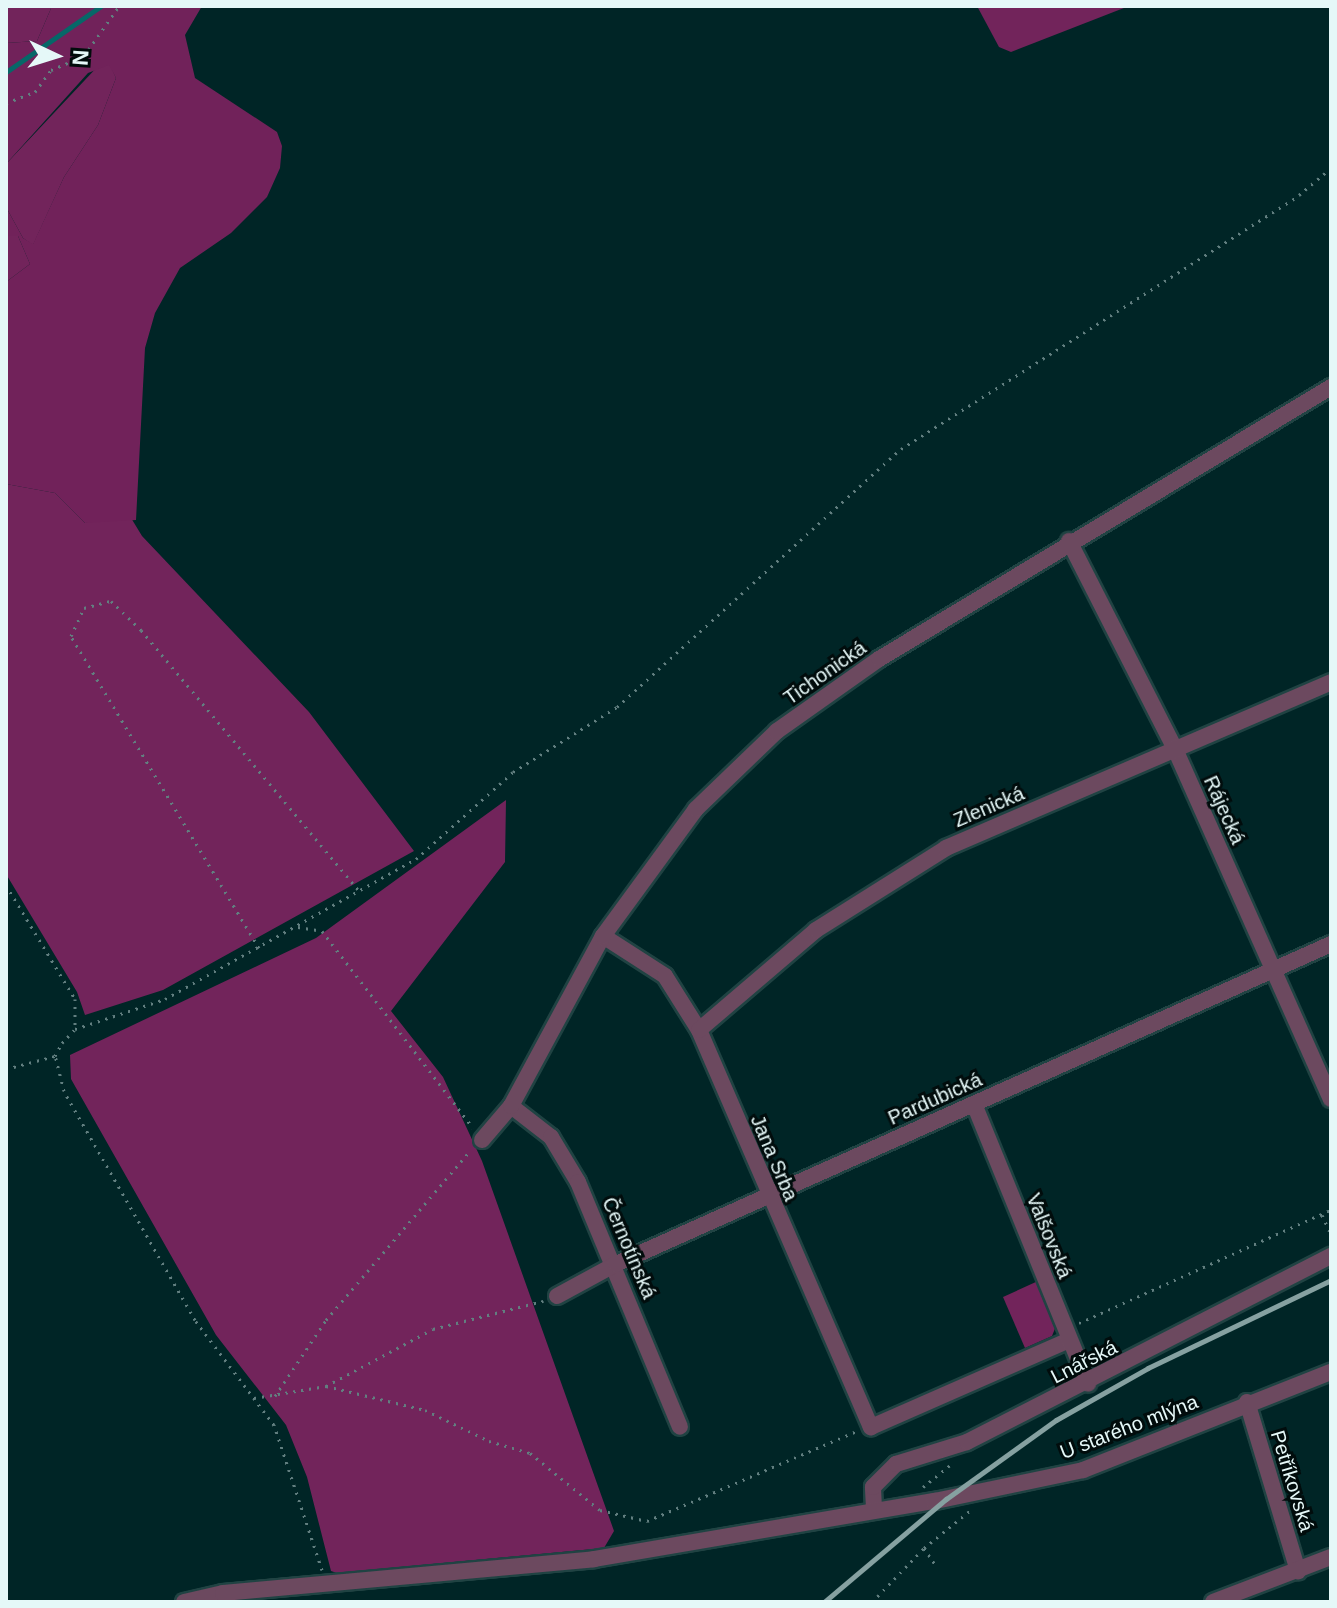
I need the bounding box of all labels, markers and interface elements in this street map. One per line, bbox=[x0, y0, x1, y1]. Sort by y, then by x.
north arrow bbox=[16, 16, 96, 96]
text: N bbox=[67, 49, 93, 66]
street label: Tichonická bbox=[779, 636, 871, 710]
street label: Rájecká bbox=[1198, 772, 1250, 848]
street label: Zlenická bbox=[950, 781, 1028, 833]
street label: Pardubická bbox=[884, 1068, 986, 1130]
street label: Jana Srba bbox=[745, 1111, 803, 1205]
street label: Valšovská bbox=[1021, 1190, 1077, 1282]
street label: Černotínská bbox=[597, 1194, 661, 1302]
street label: Lnářská bbox=[1047, 1335, 1121, 1389]
street label: U starého mlýna bbox=[1057, 1390, 1201, 1464]
street label: Petříkovská bbox=[1265, 1428, 1319, 1534]

